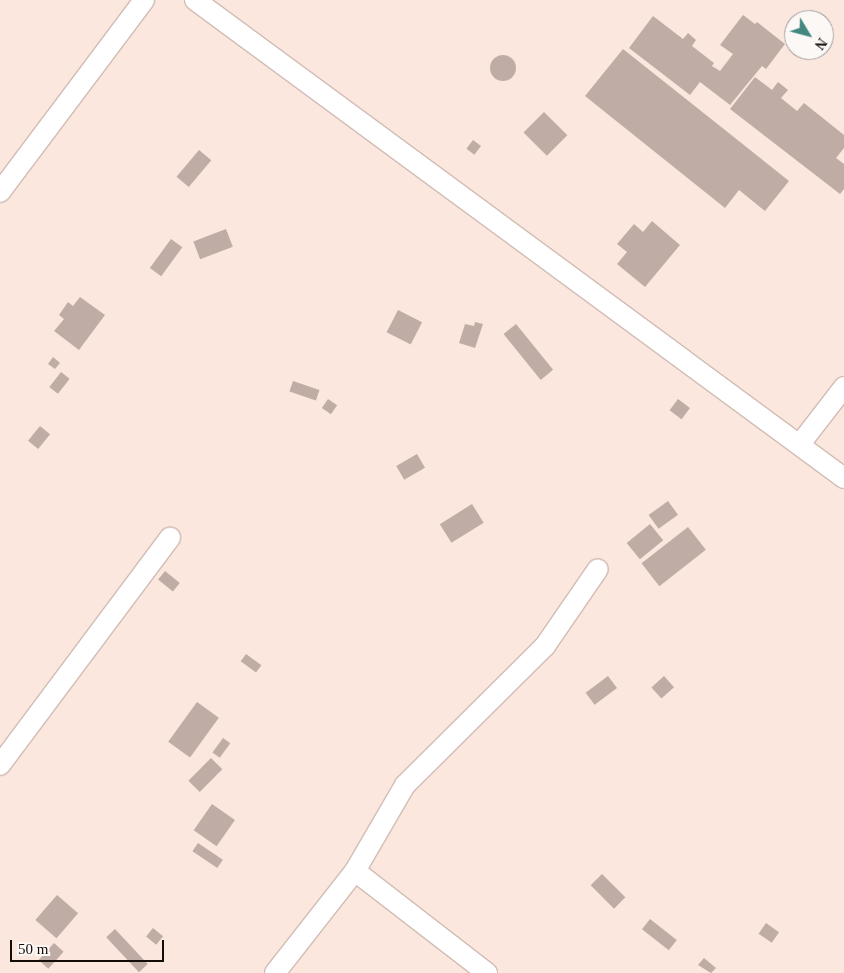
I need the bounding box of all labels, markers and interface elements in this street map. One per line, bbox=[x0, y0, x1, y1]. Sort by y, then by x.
north arrow bbox=[784, 10, 834, 60]
text: N bbox=[812, 35, 830, 52]
scale bar bbox=[12, 930, 166, 962]
text: 50 m bbox=[18, 941, 48, 957]

